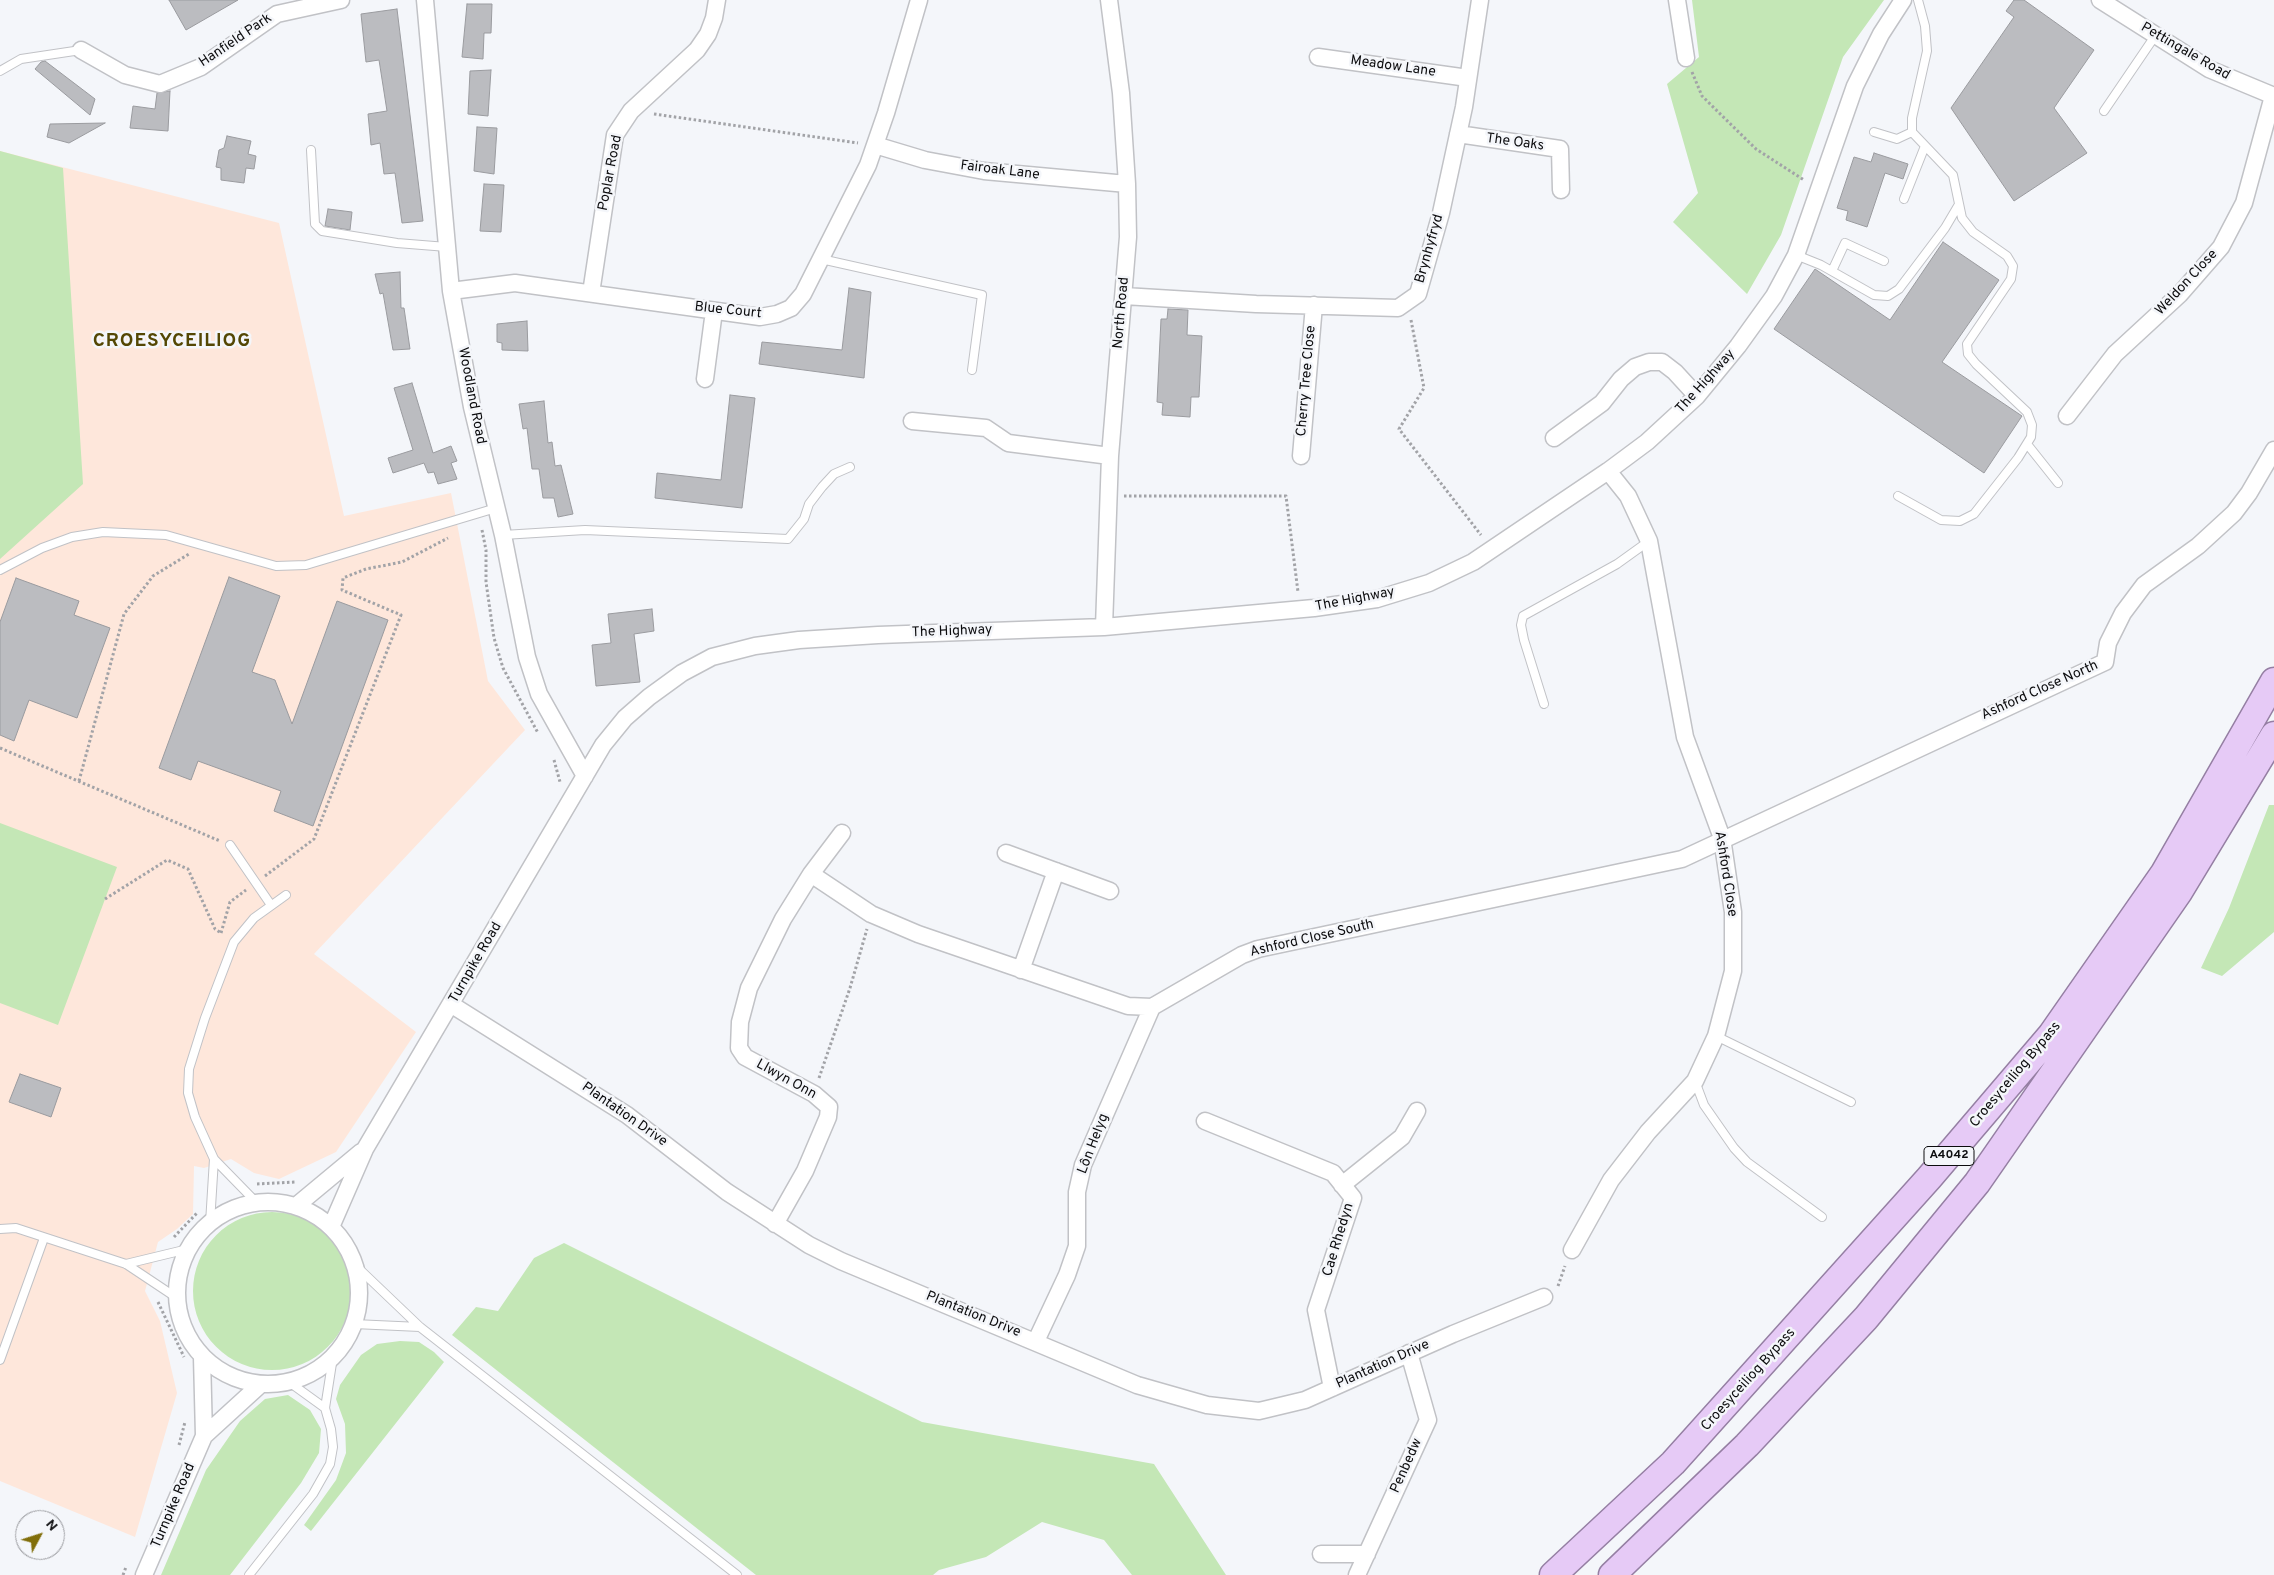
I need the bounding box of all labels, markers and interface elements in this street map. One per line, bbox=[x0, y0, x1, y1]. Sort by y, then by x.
street label: Hanfield Park bbox=[196, 10, 276, 72]
street label: Pettingale Road bbox=[2137, 20, 2233, 84]
street label: Meadow Lane bbox=[1349, 53, 1437, 81]
street label: The Oaks bbox=[1485, 131, 1545, 155]
street label: Poplar Road bbox=[595, 134, 627, 212]
street label: Fairoak Lane bbox=[959, 158, 1041, 184]
street label: Brynhyfryd bbox=[1412, 213, 1448, 285]
street label: Weldon Close bbox=[2152, 247, 2222, 319]
street label: North Road bbox=[1110, 276, 1134, 350]
street label: Blue Court bbox=[694, 299, 762, 323]
street label: Cherry Tree Close bbox=[1294, 325, 1320, 437]
district label: CROESYCEILIOG bbox=[91, 331, 253, 353]
street label: Woodland Road bbox=[453, 346, 489, 446]
street label: The Highway bbox=[1673, 346, 1739, 418]
street label: The Highway bbox=[1314, 584, 1396, 616]
street label: The Highway bbox=[911, 622, 993, 642]
street label: Ashford Close North bbox=[1979, 658, 2101, 724]
street label: Ashford Close bbox=[1710, 830, 1740, 918]
street label: Ashford Close South bbox=[1248, 917, 1376, 961]
street label: Turnpike Road bbox=[446, 920, 506, 1006]
street label: Croesyceiliog Bypass bbox=[1967, 1019, 2065, 1131]
street label: Llwyn Onn bbox=[753, 1057, 819, 1103]
street label: Plantation Drive bbox=[578, 1079, 670, 1151]
street label: Lôn Helyg bbox=[1075, 1111, 1113, 1177]
road number: A4042 bbox=[1924, 1146, 1974, 1166]
street label: Cae Rhedyn bbox=[1320, 1201, 1358, 1279]
street label: Plantation Drive bbox=[923, 1288, 1023, 1342]
street label: Croesyceiliog Bypass bbox=[1698, 1325, 1800, 1435]
street label: Plantation Drive bbox=[1334, 1337, 1432, 1393]
street label: Penbedw bbox=[1387, 1436, 1427, 1496]
street label: Turnpike Road bbox=[149, 1461, 199, 1551]
north arrow bbox=[15, 1510, 65, 1560]
text: N bbox=[41, 1516, 61, 1535]

